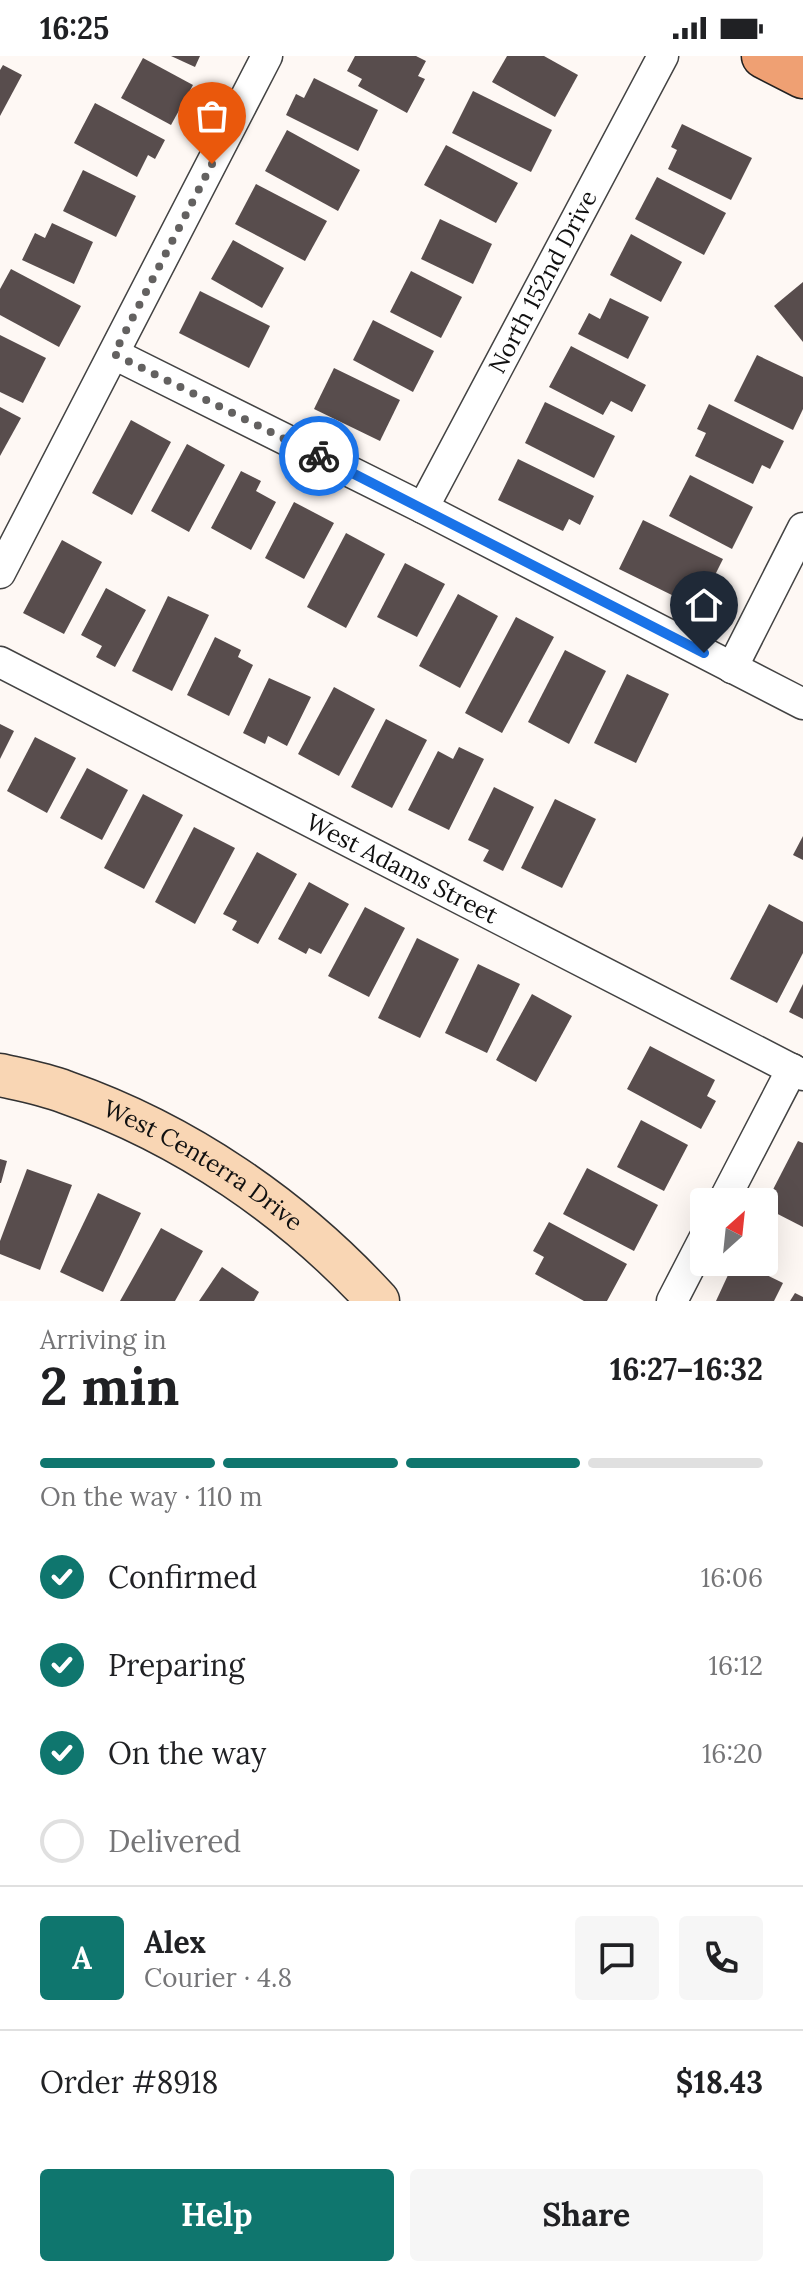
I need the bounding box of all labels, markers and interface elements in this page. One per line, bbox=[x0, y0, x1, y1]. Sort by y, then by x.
text: 16:25 bbox=[40, 9, 109, 47]
pin bbox=[178, 82, 246, 164]
icon: bag bbox=[190, 94, 234, 138]
street label: North 152nd Drive bbox=[481, 185, 604, 378]
courier bbox=[279, 416, 359, 496]
icon: bike bbox=[297, 434, 341, 478]
pin bbox=[670, 571, 738, 653]
icon: home bbox=[682, 583, 726, 627]
street label: West Adams Street bbox=[301, 806, 504, 931]
street label: West Centerra Drive bbox=[99, 1092, 309, 1237]
north arrow bbox=[690, 1188, 778, 1276]
map controls bbox=[690, 1188, 778, 1276]
text: Arriving in bbox=[40, 1323, 167, 1356]
text: 16:27–16:32 bbox=[610, 1350, 763, 1388]
text: 2 min bbox=[40, 1353, 179, 1419]
text: On the way · 110 m bbox=[40, 1480, 263, 1513]
icon: check bbox=[40, 1555, 84, 1599]
text: Confirmed bbox=[108, 1558, 257, 1596]
text: 16:06 bbox=[701, 1561, 763, 1594]
icon: check bbox=[40, 1643, 84, 1687]
text: Preparing bbox=[108, 1646, 245, 1684]
text: 16:12 bbox=[709, 1649, 763, 1682]
icon: check bbox=[40, 1731, 84, 1775]
text: On the way bbox=[108, 1734, 266, 1772]
text: 16:20 bbox=[702, 1737, 763, 1770]
text: Delivered bbox=[108, 1822, 241, 1860]
button: chat bbox=[575, 1916, 659, 2000]
button: phone bbox=[679, 1916, 763, 2000]
text: Alex bbox=[144, 1923, 206, 1961]
text: A bbox=[72, 1939, 92, 1977]
text: Courier · 4.8 bbox=[144, 1961, 292, 1994]
text: Order #8918 bbox=[40, 2063, 218, 2101]
text: $18.43 bbox=[676, 2063, 763, 2101]
button: Help bbox=[40, 2169, 394, 2261]
button: Share bbox=[410, 2169, 763, 2261]

